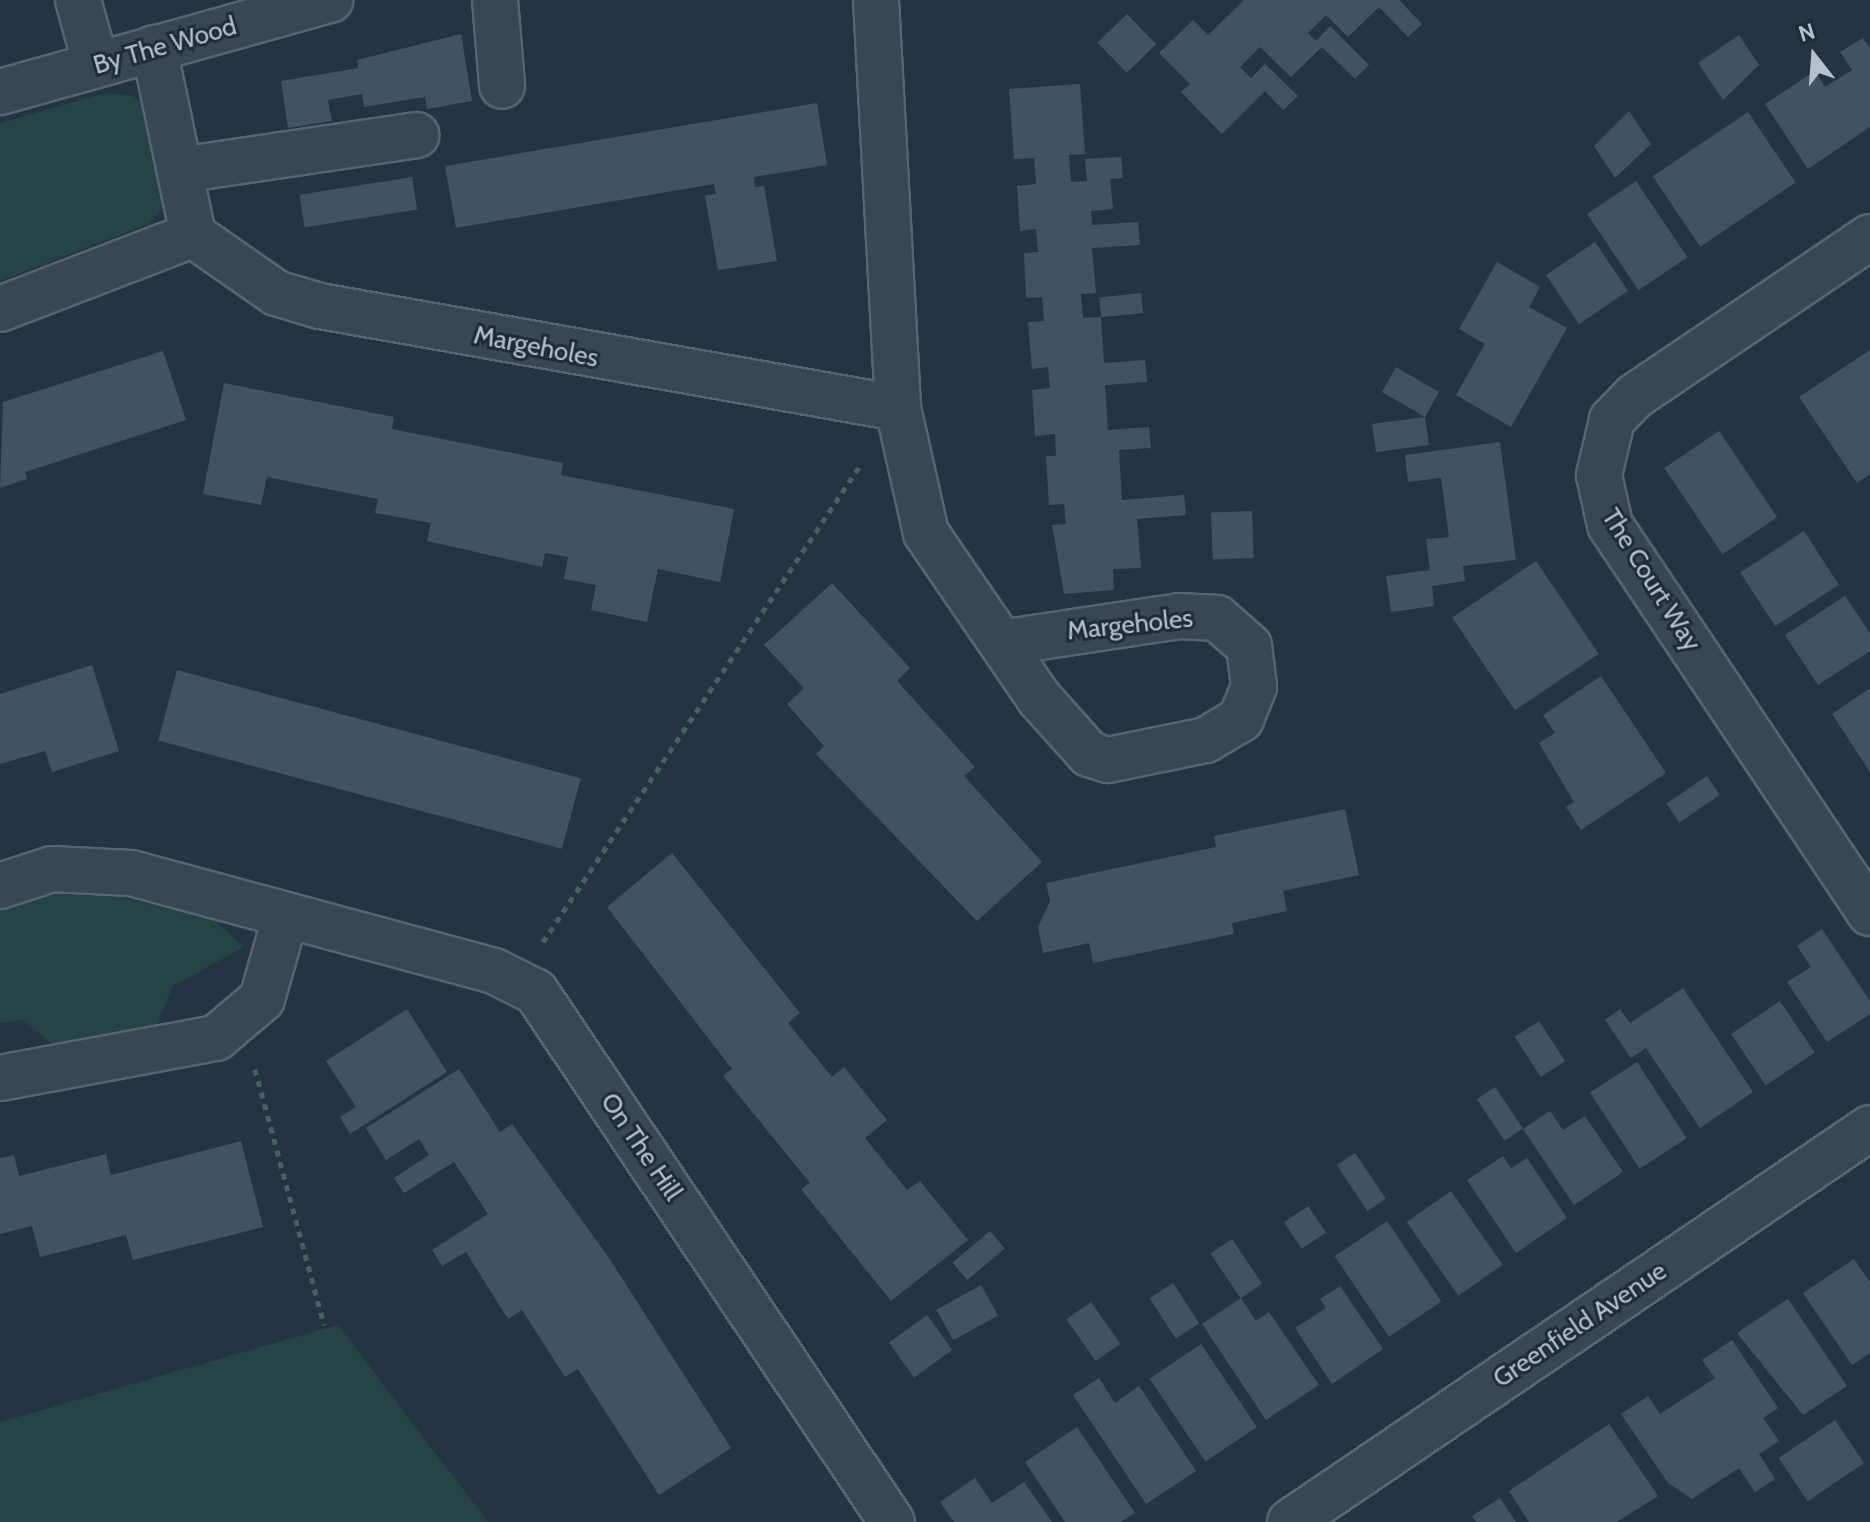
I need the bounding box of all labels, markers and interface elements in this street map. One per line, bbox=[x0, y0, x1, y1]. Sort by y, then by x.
street label: By The Wood bbox=[90, 11, 240, 81]
north arrow bbox=[1774, 16, 1854, 96]
text: N bbox=[1795, 17, 1818, 48]
street label: Margeholes bbox=[471, 320, 601, 374]
street label: The Court Way bbox=[1595, 503, 1707, 657]
street label: Margeholes bbox=[1066, 603, 1194, 647]
street label: On The Hill bbox=[594, 1087, 688, 1207]
street label: Greenfield Avenue bbox=[1487, 1255, 1673, 1395]

